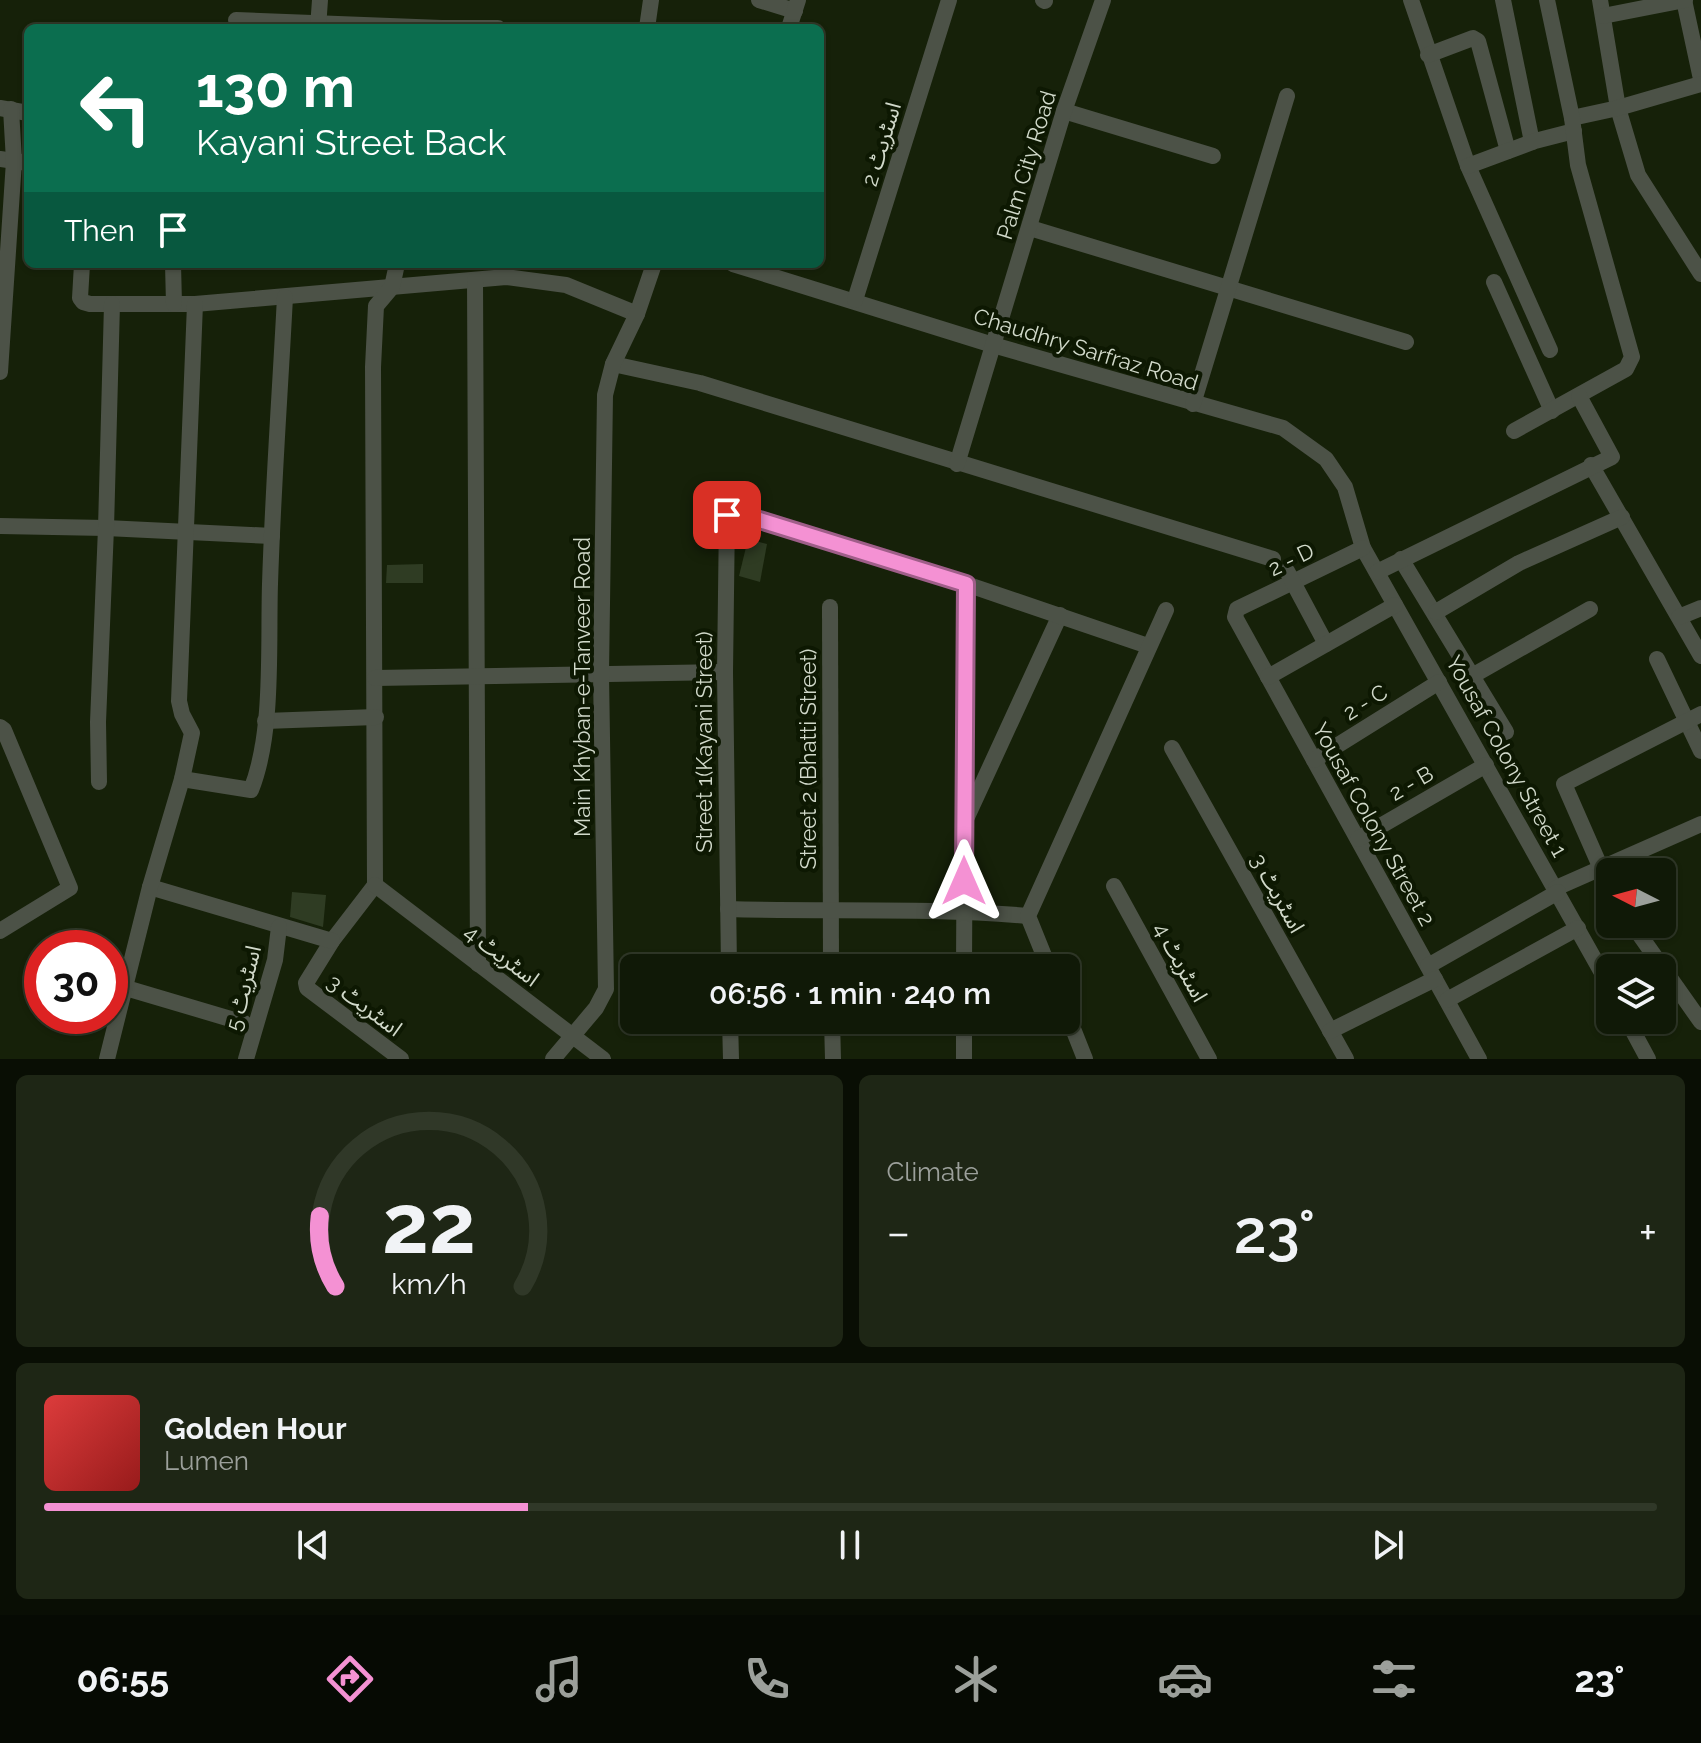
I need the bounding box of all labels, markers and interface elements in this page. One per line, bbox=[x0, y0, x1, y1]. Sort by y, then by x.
text: 130 m bbox=[196, 54, 355, 120]
icon: left bbox=[64, 56, 168, 160]
street label: Palm City Road bbox=[991, 87, 1061, 243]
street label: اسٹریٹ 2 bbox=[856, 99, 906, 189]
text: Kayani Street Back bbox=[196, 121, 506, 163]
icon: arrive bbox=[151, 208, 195, 252]
text: Then bbox=[64, 213, 135, 248]
street label: Chaudhry Sarfraz Road bbox=[971, 302, 1201, 396]
pin bbox=[693, 481, 761, 549]
icon: arrive bbox=[705, 493, 749, 537]
street label: Main Khyban-e-Tanveer Road bbox=[569, 537, 595, 837]
street label: 2 - D bbox=[1264, 537, 1318, 581]
street label: Street 1(Kayani Street) bbox=[691, 631, 717, 853]
street label: Street 2 (Bhatti Street) bbox=[795, 648, 821, 870]
street label: Yousaf Colony Street 1 bbox=[1441, 651, 1573, 861]
street label: 2 - C bbox=[1338, 679, 1392, 725]
street label: Yousaf Colony Street 2 bbox=[1307, 718, 1441, 930]
street label: 2 - B bbox=[1384, 760, 1438, 806]
position arrow bbox=[922, 839, 1006, 923]
street label: اسٹریٹ 3 bbox=[1246, 849, 1310, 937]
north arrow bbox=[1596, 858, 1676, 938]
map controls bbox=[1596, 858, 1676, 1034]
street label: اسٹریٹ 4 bbox=[459, 918, 545, 992]
street label: اسٹریٹ 4 bbox=[1149, 918, 1213, 1006]
speed limit sign: 30 bbox=[24, 930, 128, 1034]
street label: اسٹریٹ 5 bbox=[220, 943, 266, 1033]
button: layers bbox=[1596, 954, 1676, 1034]
street label: اسٹریٹ 3 bbox=[323, 969, 407, 1041]
text: 06:56 · 1 min · 240 m bbox=[709, 976, 991, 1011]
text: Climate bbox=[887, 1157, 979, 1187]
text: 22 bbox=[382, 1175, 476, 1272]
text: 23° bbox=[1234, 1197, 1315, 1267]
text: − bbox=[887, 1207, 910, 1258]
text: + bbox=[1639, 1207, 1657, 1258]
text: km/h bbox=[392, 1267, 467, 1301]
text: Golden Hour bbox=[164, 1411, 347, 1446]
text: Lumen bbox=[164, 1446, 249, 1476]
icon: previous bbox=[291, 1523, 335, 1567]
icon: pause bbox=[828, 1523, 872, 1567]
icon: next bbox=[1366, 1523, 1410, 1567]
icon: directions bbox=[322, 1651, 378, 1707]
icon: music bbox=[531, 1651, 587, 1707]
icon: phone bbox=[739, 1651, 795, 1707]
icon: climate bbox=[948, 1651, 1004, 1707]
icon: car bbox=[1157, 1651, 1213, 1707]
icon: filters bbox=[1366, 1651, 1422, 1707]
text: 06:55 bbox=[76, 1658, 169, 1700]
text: 23° bbox=[1574, 1658, 1625, 1700]

